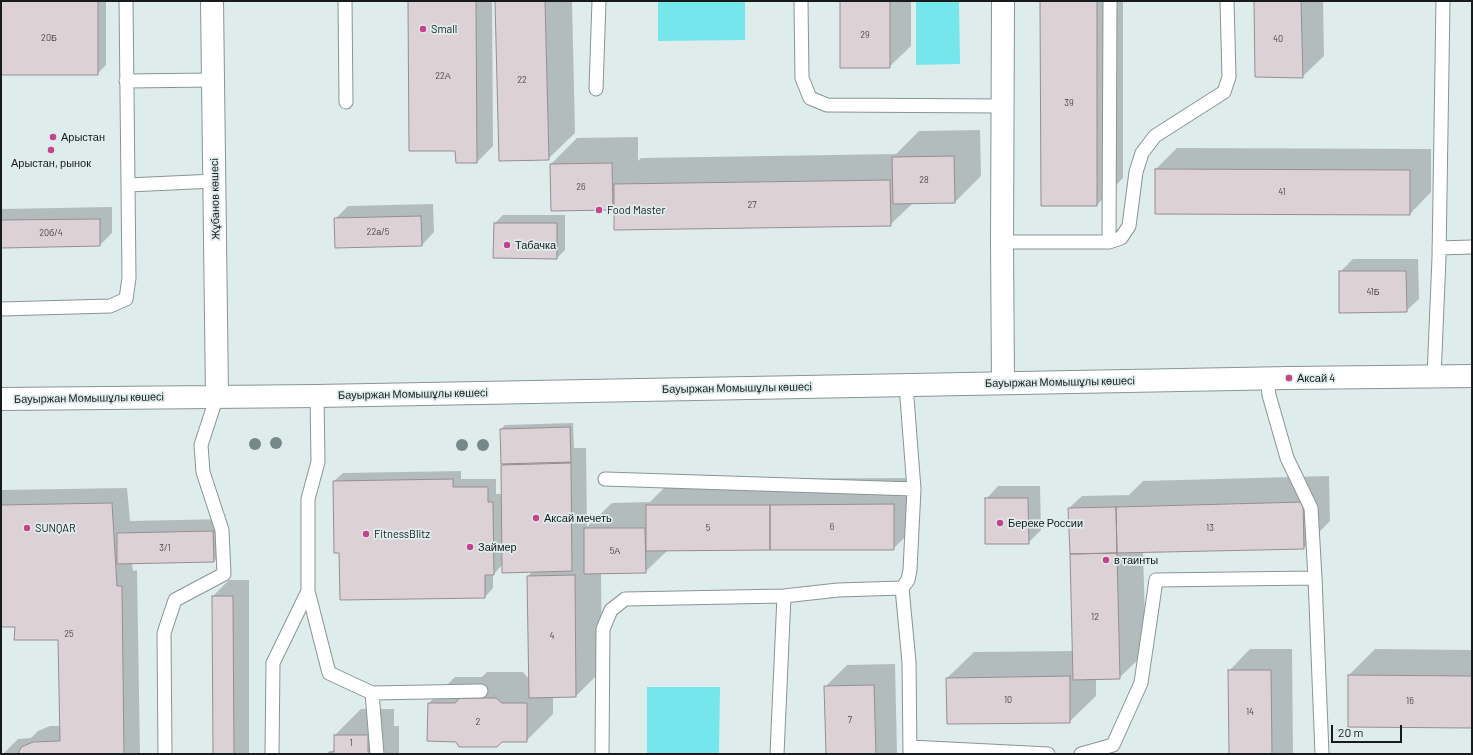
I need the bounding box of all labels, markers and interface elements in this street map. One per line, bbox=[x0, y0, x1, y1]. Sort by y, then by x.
place label: Small bbox=[431, 22, 457, 36]
marker: Small bbox=[418, 24, 428, 34]
house number: 29 bbox=[860, 30, 870, 40]
house number: 20Б bbox=[41, 33, 57, 43]
house number: 40 bbox=[1273, 34, 1283, 44]
house number: 22А bbox=[435, 71, 451, 81]
house number: 22 bbox=[517, 75, 527, 85]
house number: 39 bbox=[1064, 98, 1074, 108]
place label: Арыстан bbox=[61, 130, 105, 144]
marker: Арыстан bbox=[48, 132, 58, 142]
marker: Арыстан, рынок bbox=[46, 145, 56, 155]
place label: Арыстан, рынок bbox=[11, 156, 91, 170]
street label: Жұбанов көшесі bbox=[208, 158, 222, 240]
house number: 28 bbox=[919, 175, 929, 185]
house number: 26 bbox=[576, 182, 586, 192]
house number: 41 bbox=[1278, 187, 1286, 197]
house number: 27 bbox=[747, 200, 757, 210]
place label: Food Master bbox=[607, 203, 665, 217]
marker: Food Master bbox=[594, 205, 604, 215]
house number: 22а/5 bbox=[367, 227, 389, 237]
house number: 20б/4 bbox=[39, 228, 63, 238]
place label: Табачка bbox=[515, 238, 556, 252]
marker: Табачка bbox=[502, 240, 512, 250]
house number: 41Б bbox=[1366, 287, 1380, 297]
place label: Аксай 4 bbox=[1297, 371, 1335, 385]
marker: Аксай 4 bbox=[1284, 373, 1294, 383]
street label: Бауыржан Момышұлы көшесі bbox=[985, 374, 1135, 390]
street label: Бауыржан Момышұлы көшесі bbox=[662, 380, 812, 396]
street label: Бауыржан Момышұлы көшесі bbox=[338, 386, 488, 402]
street label: Бауыржан Момышұлы көшесі bbox=[14, 390, 164, 406]
place label: Аксай мечеть bbox=[544, 511, 612, 525]
marker: Аксай мечеть bbox=[531, 513, 541, 523]
place label: Береке России bbox=[1008, 516, 1083, 530]
marker: Береке России bbox=[995, 518, 1005, 528]
place label: SUNQAR bbox=[35, 521, 76, 535]
house number: 6 bbox=[830, 522, 834, 532]
marker: SUNQAR bbox=[22, 523, 32, 533]
house number: 5 bbox=[706, 523, 710, 533]
house number: 13 bbox=[1206, 523, 1214, 533]
place label: FitnessBlitz bbox=[374, 527, 430, 541]
marker: FitnessBlitz bbox=[361, 529, 371, 539]
place label: Займер bbox=[478, 540, 517, 554]
marker: Займер bbox=[465, 542, 475, 552]
house number: 3/1 bbox=[159, 543, 171, 553]
house number: 5А bbox=[610, 546, 620, 556]
place label: в таинты bbox=[1114, 553, 1158, 567]
marker: в таинты bbox=[1101, 555, 1111, 565]
house number: 12 bbox=[1091, 612, 1099, 622]
house number: 25 bbox=[64, 629, 74, 639]
house number: 4 bbox=[550, 631, 554, 641]
house number: 10 bbox=[1004, 695, 1012, 705]
house number: 16 bbox=[1406, 696, 1414, 706]
house number: 14 bbox=[1246, 707, 1254, 717]
house number: 7 bbox=[848, 715, 852, 725]
house number: 2 bbox=[476, 717, 480, 727]
scale bar bbox=[1333, 717, 1404, 743]
text: 20 m bbox=[1338, 725, 1364, 739]
house number: 1 bbox=[349, 738, 353, 748]

